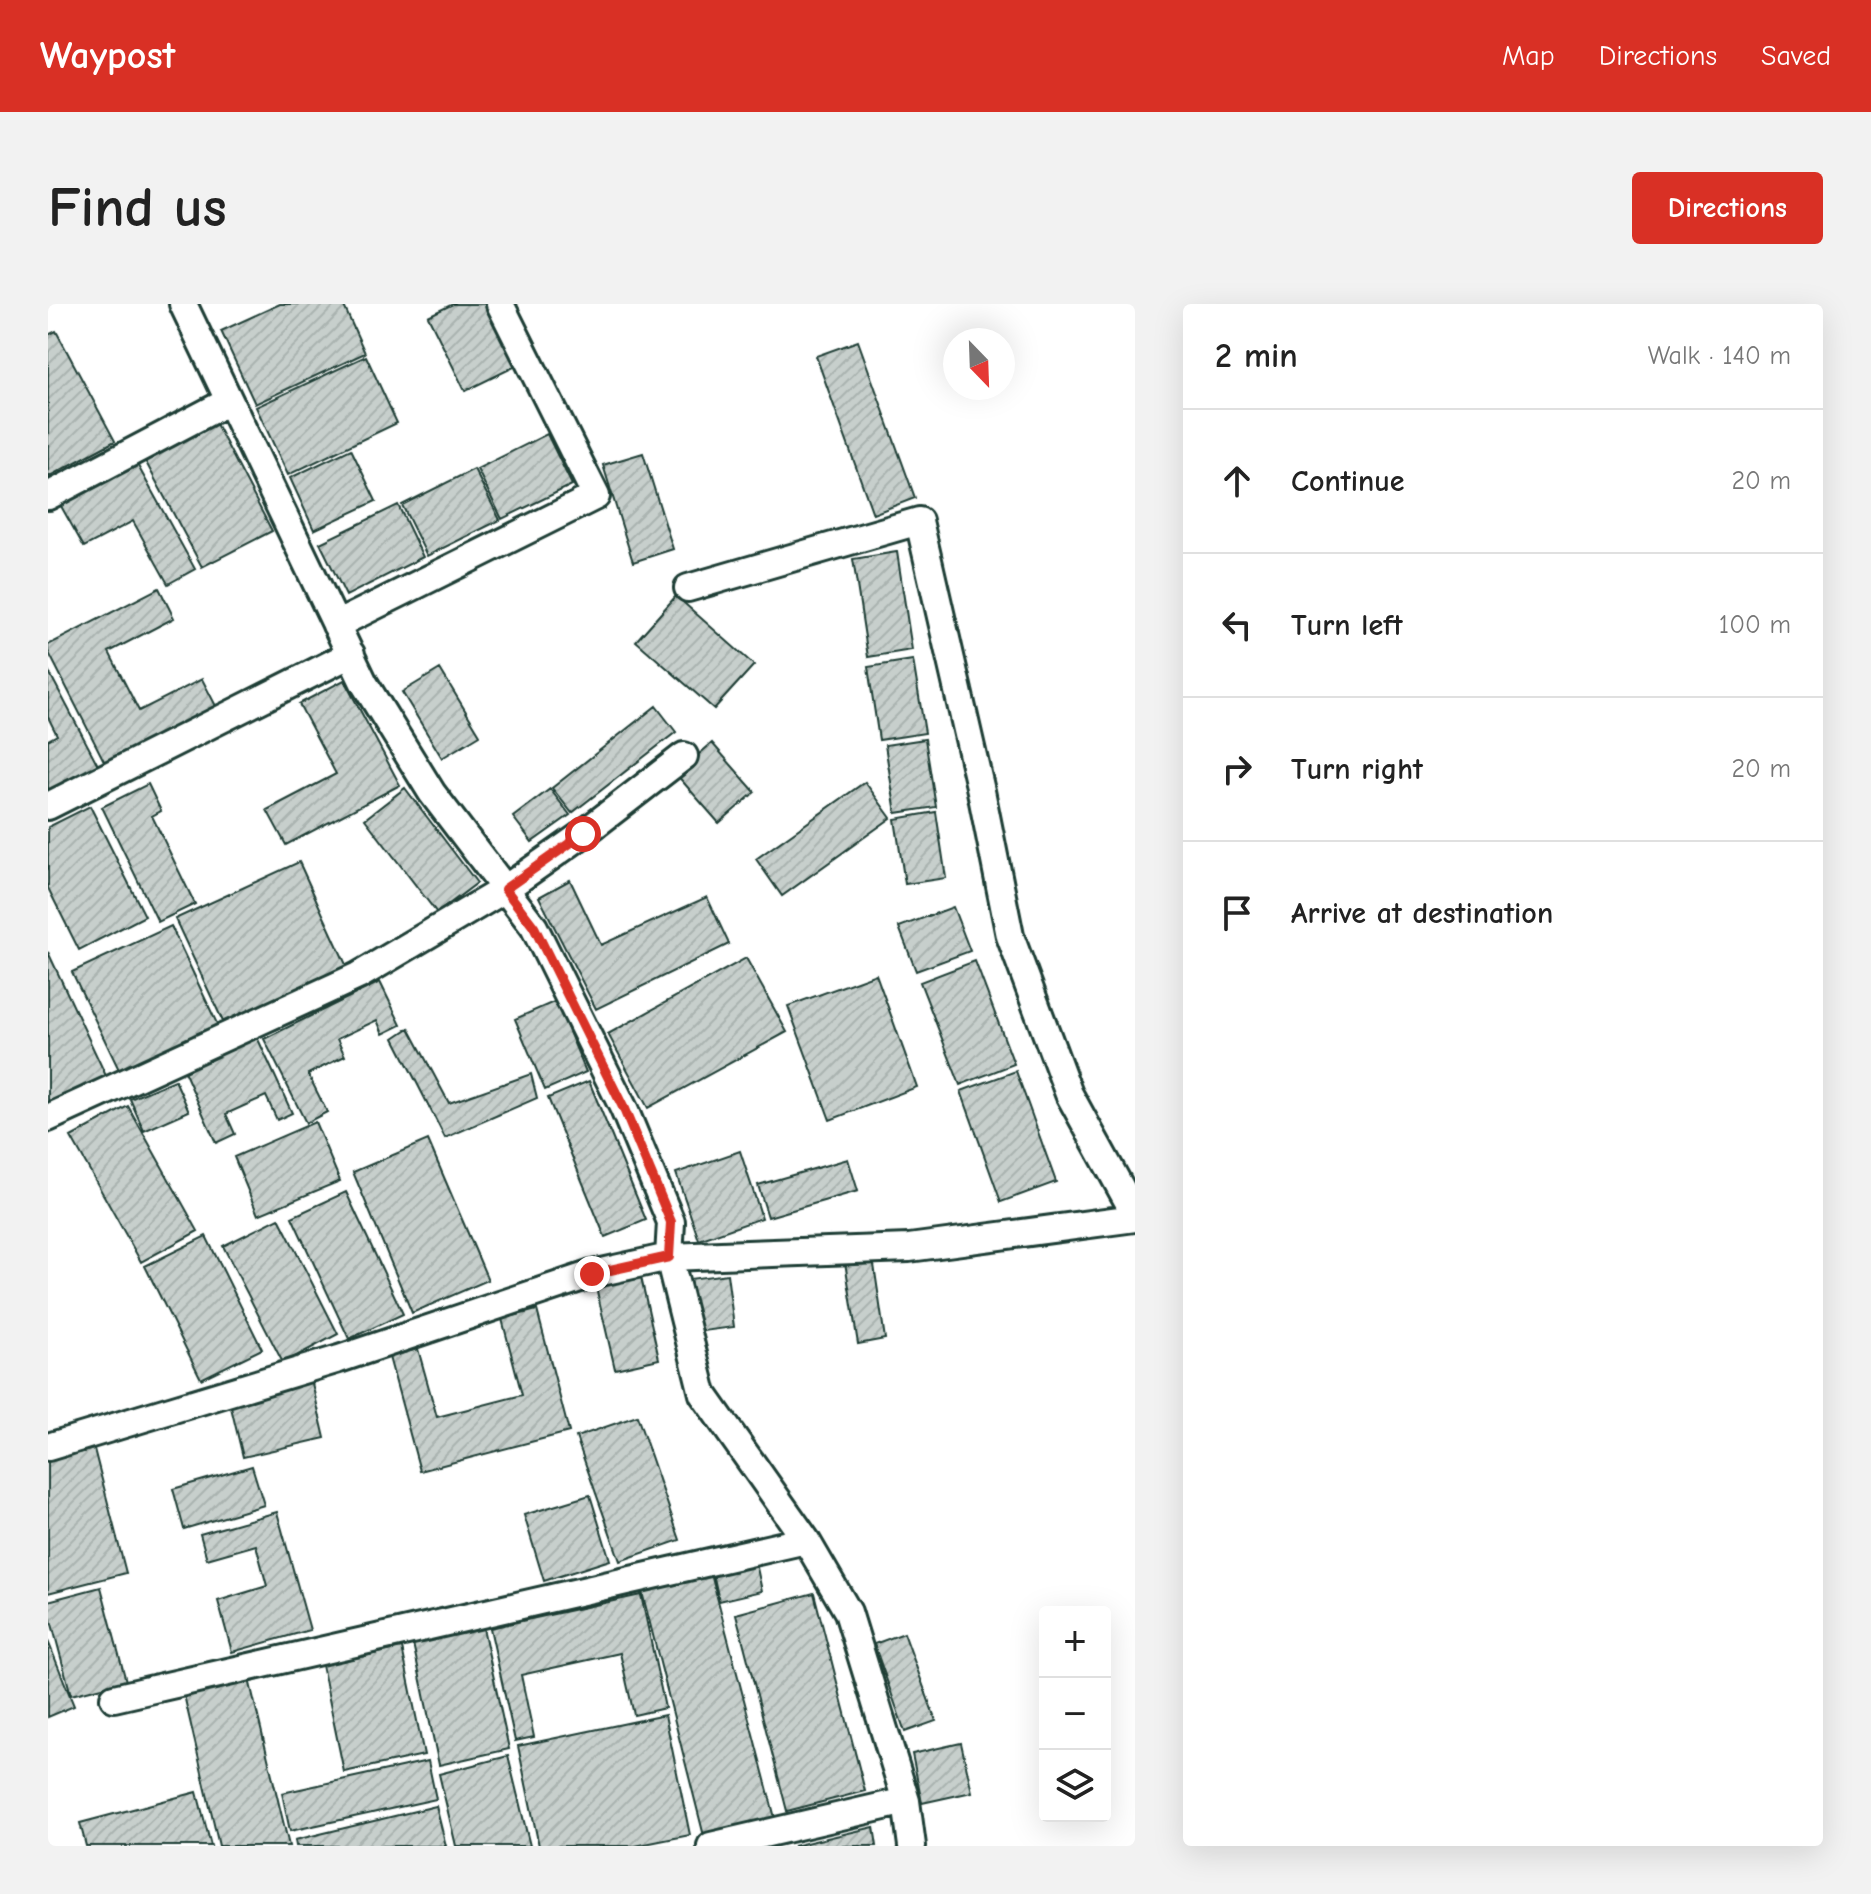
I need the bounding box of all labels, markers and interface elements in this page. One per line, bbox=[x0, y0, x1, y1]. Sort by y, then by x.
text: Waypost bbox=[40, 34, 175, 78]
text: Map bbox=[1502, 40, 1555, 72]
text: Directions bbox=[1599, 40, 1717, 72]
text: Saved bbox=[1761, 40, 1831, 72]
button: Directions bbox=[1632, 172, 1823, 244]
text: Find us bbox=[48, 176, 227, 240]
north arrow bbox=[943, 328, 1015, 400]
text: 2 min bbox=[1215, 336, 1298, 376]
text: Walk · 140 m bbox=[1648, 341, 1791, 371]
icon: ahead bbox=[1215, 459, 1259, 503]
text: Continue bbox=[1291, 464, 1405, 499]
text: 20 m bbox=[1731, 466, 1791, 496]
icon: left bbox=[1215, 603, 1259, 647]
text: Turn left bbox=[1291, 608, 1403, 643]
text: 100 m bbox=[1719, 610, 1791, 640]
icon: right bbox=[1215, 747, 1259, 791]
text: Turn right bbox=[1291, 752, 1423, 787]
text: 20 m bbox=[1731, 754, 1791, 784]
route start bbox=[565, 816, 601, 852]
icon: arrive bbox=[1215, 891, 1259, 935]
text: Arrive at destination bbox=[1291, 896, 1553, 931]
route end bbox=[574, 1256, 610, 1292]
map controls bbox=[1039, 1606, 1111, 1822]
button: + bbox=[1039, 1606, 1111, 1678]
button: − bbox=[1039, 1678, 1111, 1750]
button: layers bbox=[1039, 1750, 1111, 1822]

